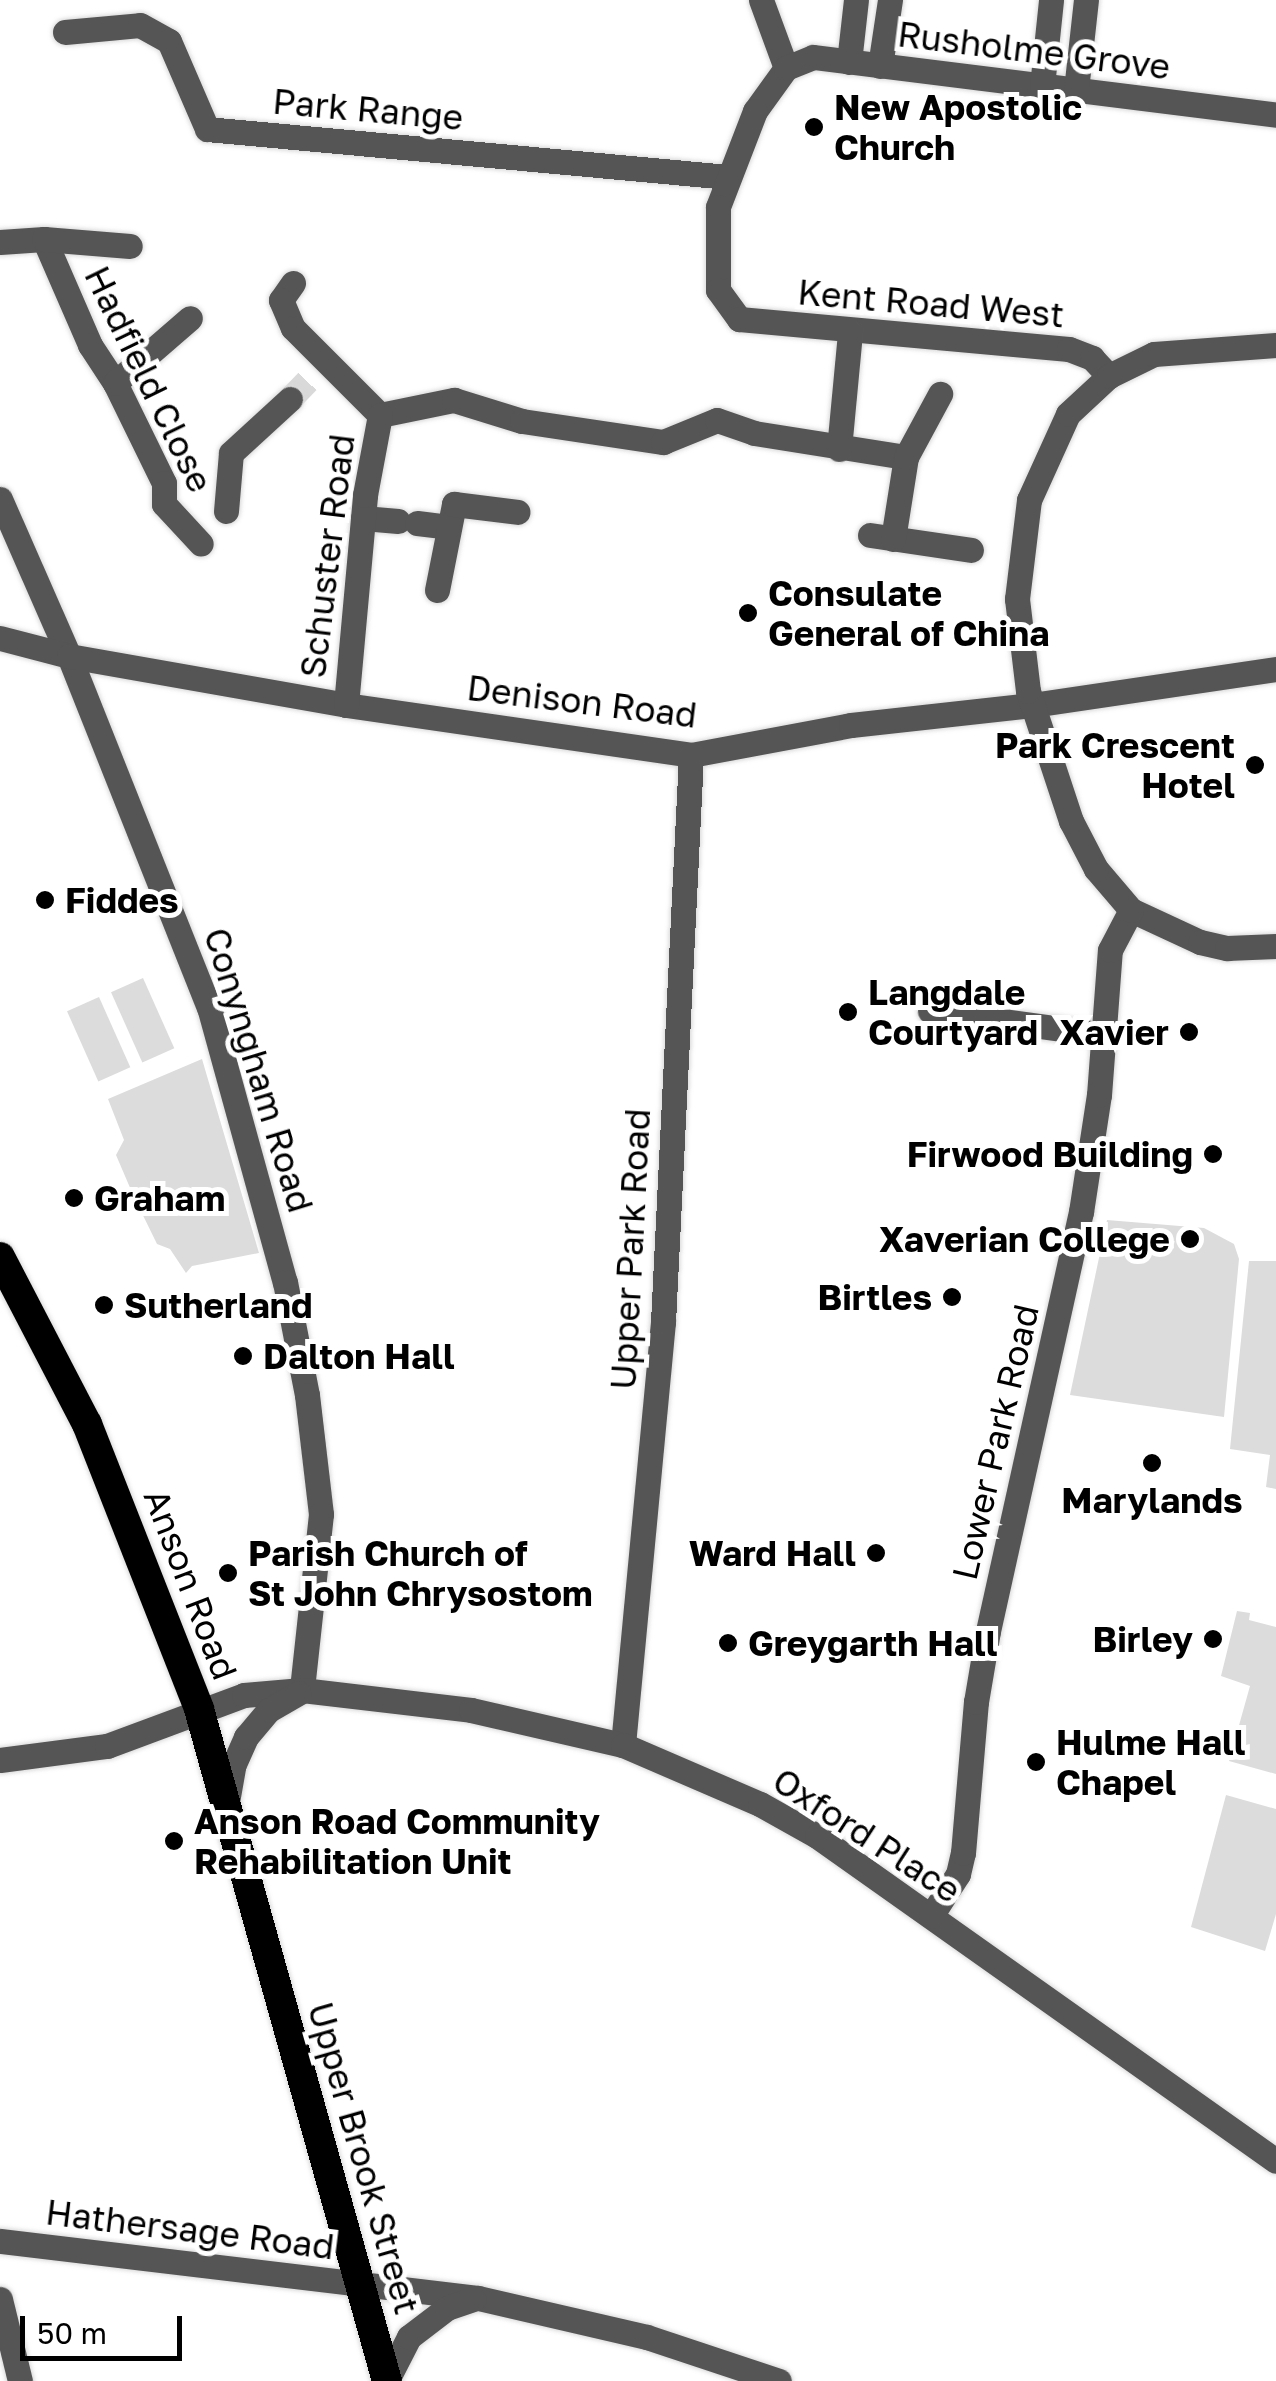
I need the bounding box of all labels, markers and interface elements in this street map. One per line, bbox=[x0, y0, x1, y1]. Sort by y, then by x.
street label: Rusholme Grove bbox=[895, 12, 1173, 88]
street label: Park Range bbox=[271, 80, 465, 138]
place label: New Apostolic Church bbox=[834, 86, 1082, 168]
marker: New Apostolic Church bbox=[803, 116, 825, 138]
street label: Hadfield Close bbox=[76, 259, 222, 499]
street label: Kent Road West bbox=[796, 270, 1066, 336]
street label: Schuster Road bbox=[291, 432, 363, 680]
place label: Consulate General of China bbox=[768, 572, 1050, 654]
marker: Consulate General of China bbox=[737, 602, 759, 624]
street label: Denison Road bbox=[465, 666, 699, 736]
place label: Park Crescent Hotel bbox=[995, 724, 1235, 806]
marker: Park Crescent Hotel bbox=[1244, 754, 1266, 776]
place label: Fiddes bbox=[65, 879, 179, 921]
marker: Fiddes bbox=[34, 889, 56, 911]
street label: Conyngham Road bbox=[196, 923, 322, 1217]
place label: Langdale Courtyard bbox=[868, 971, 1038, 1053]
marker: Langdale Courtyard bbox=[837, 1001, 859, 1023]
place label: Xavier bbox=[1060, 1011, 1169, 1053]
marker: Xavier bbox=[1178, 1021, 1200, 1043]
street label: Upper Park Road bbox=[602, 1107, 658, 1391]
place label: Firwood Building bbox=[907, 1133, 1193, 1175]
marker: Firwood Building bbox=[1202, 1143, 1224, 1165]
place label: Graham bbox=[94, 1177, 225, 1219]
marker: Graham bbox=[63, 1187, 85, 1209]
place label: Xaverian College bbox=[879, 1218, 1170, 1260]
marker: Xaverian College bbox=[1179, 1228, 1201, 1250]
place label: Birtles bbox=[818, 1276, 932, 1318]
place label: Sutherland bbox=[124, 1284, 312, 1326]
marker: Birtles bbox=[941, 1286, 963, 1308]
marker: Sutherland bbox=[93, 1294, 115, 1316]
street label: Lower Park Road bbox=[943, 1300, 1047, 1584]
place label: Dalton Hall bbox=[263, 1335, 455, 1377]
marker: Dalton Hall bbox=[232, 1345, 254, 1367]
marker: Marylands bbox=[1141, 1452, 1163, 1474]
place label: Marylands bbox=[1061, 1479, 1243, 1521]
street label: Anson Road bbox=[135, 1483, 247, 1685]
place label: Parish Church of St John Chrysostom bbox=[248, 1532, 593, 1614]
place label: Ward Hall bbox=[689, 1532, 856, 1574]
marker: Ward Hall bbox=[865, 1542, 887, 1564]
marker: Parish Church of St John Chrysostom bbox=[217, 1562, 239, 1584]
place label: Birley bbox=[1093, 1618, 1193, 1660]
place label: Greygarth Hall bbox=[748, 1622, 998, 1664]
marker: Birley bbox=[1202, 1628, 1224, 1650]
marker: Greygarth Hall bbox=[717, 1632, 739, 1654]
place label: Hulme Hall Chapel bbox=[1056, 1721, 1246, 1803]
marker: Hulme Hall Chapel bbox=[1025, 1751, 1047, 1773]
street label: Oxford Place bbox=[765, 1759, 969, 1911]
place label: Anson Road Community Rehabilitation Unit bbox=[194, 1800, 600, 1882]
marker: Anson Road Community Rehabilitation Unit bbox=[163, 1830, 185, 1852]
street label: Upper Brook Street bbox=[299, 1997, 429, 2319]
street label: Hathersage Road bbox=[43, 2190, 337, 2268]
scale bar bbox=[25, 2296, 188, 2358]
text: 50 m bbox=[37, 2315, 107, 2351]

